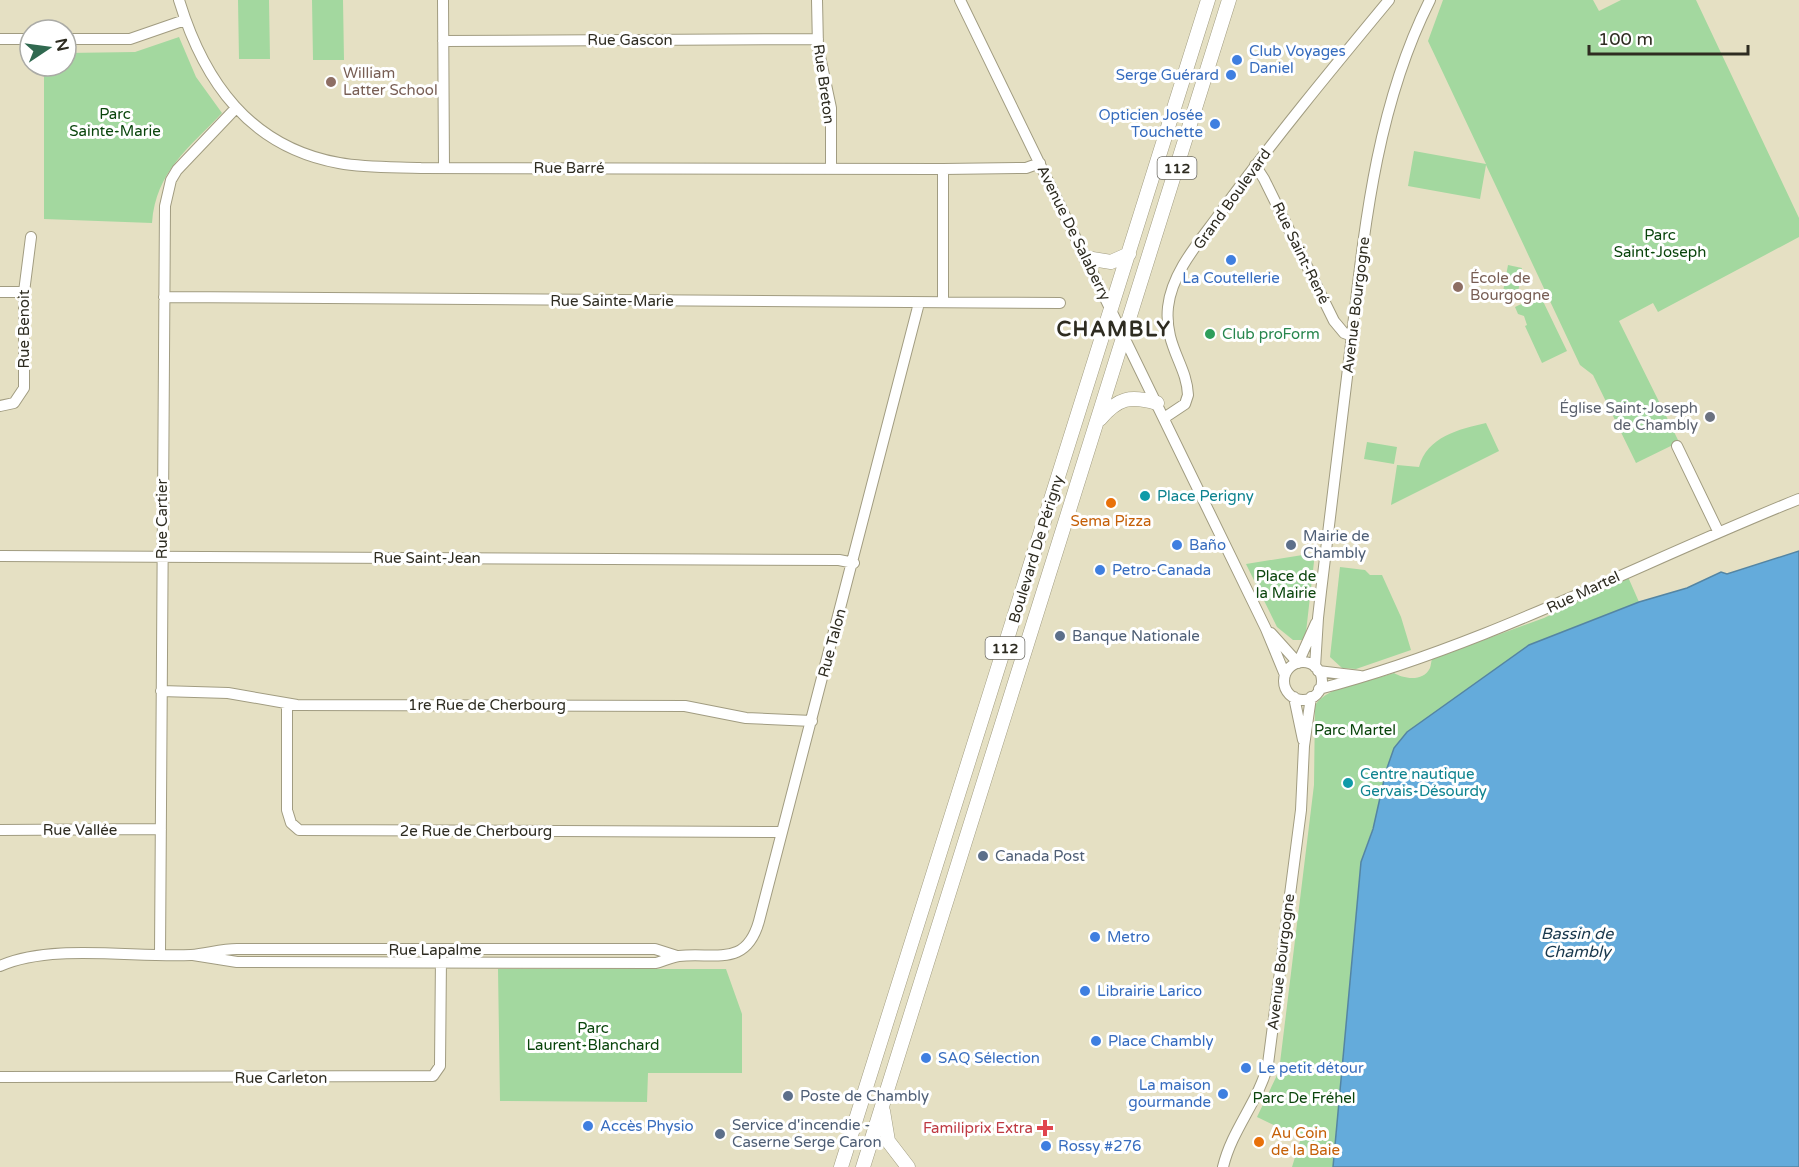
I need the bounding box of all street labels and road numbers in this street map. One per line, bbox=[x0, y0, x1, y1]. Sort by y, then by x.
street label: Rue Gascon bbox=[587, 31, 673, 49]
street label: Rue Breton bbox=[809, 43, 839, 125]
street label: Grand Boulevard bbox=[1189, 145, 1275, 253]
road number: 112 bbox=[1158, 157, 1196, 179]
street label: Rue Barré bbox=[534, 159, 604, 177]
street label: Avenue De Salaberry bbox=[1033, 162, 1115, 304]
street label: Rue Saint-René bbox=[1269, 199, 1333, 307]
street label: Avenue Bourgogne bbox=[1339, 236, 1373, 374]
street label: Rue Benoit bbox=[15, 289, 33, 368]
street label: Rue Sainte-Marie bbox=[550, 292, 674, 310]
street label: Boulevard De Périgny bbox=[1005, 473, 1067, 625]
street label: Rue Cartier bbox=[153, 478, 171, 559]
street label: Rue Saint-Jean bbox=[373, 549, 481, 567]
street label: Rue Martel bbox=[1544, 567, 1622, 617]
street label: Rue Talon bbox=[814, 607, 850, 679]
road number: 112 bbox=[986, 637, 1024, 659]
street label: 1re Rue de Cherbourg bbox=[408, 696, 566, 714]
street label: Rue Vallée bbox=[43, 821, 117, 839]
street label: 2e Rue de Cherbourg bbox=[400, 822, 552, 840]
street label: Avenue Bourgogne bbox=[1264, 893, 1298, 1031]
street label: Rue Lapalme bbox=[388, 941, 482, 959]
street label: Rue Carleton bbox=[235, 1069, 327, 1087]

